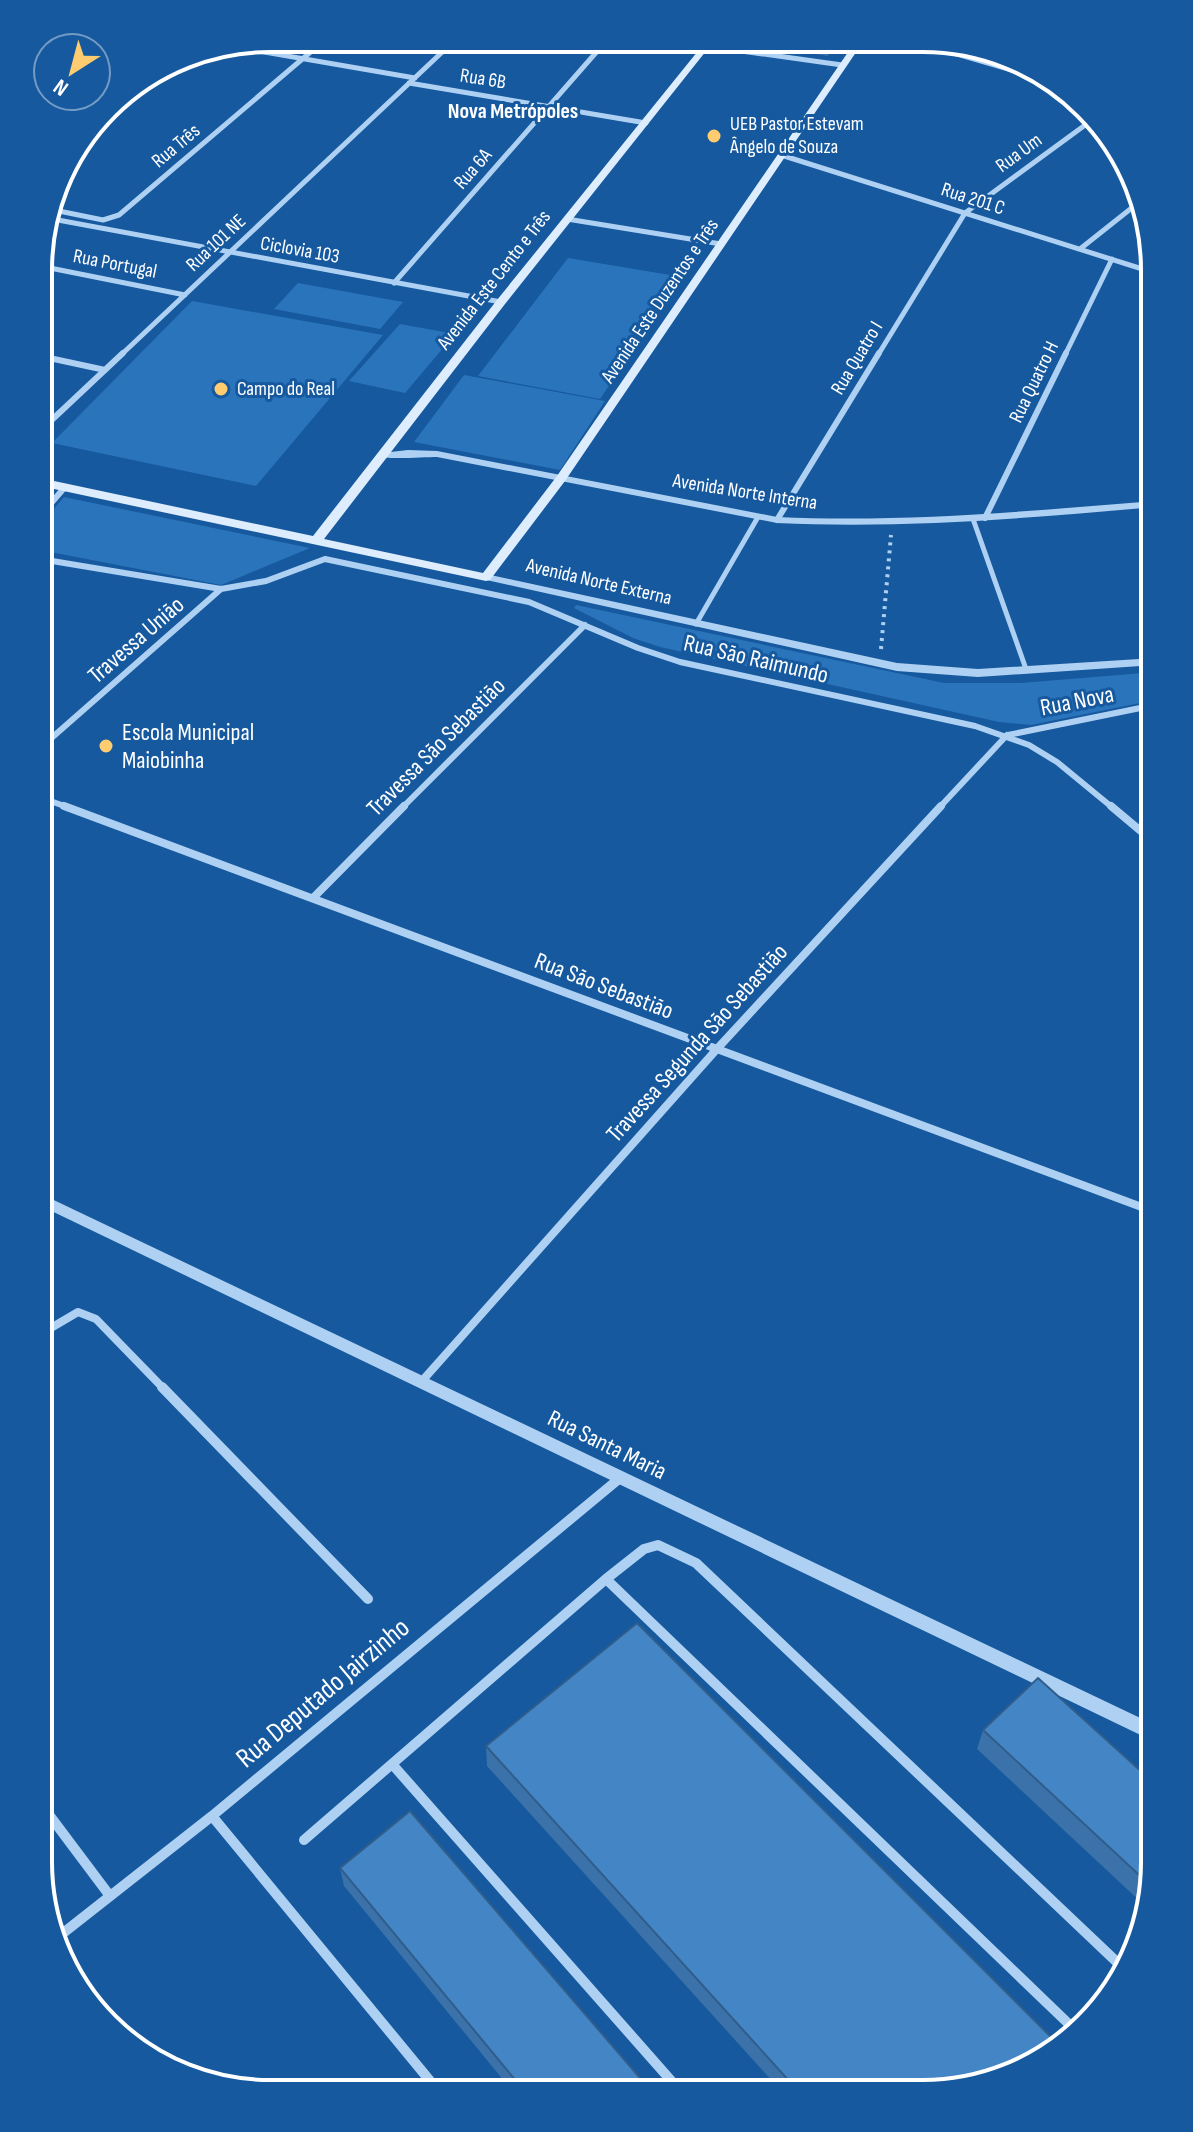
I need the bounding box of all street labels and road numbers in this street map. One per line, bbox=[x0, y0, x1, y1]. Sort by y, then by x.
street label: Rua 6B bbox=[458, 64, 508, 94]
street label: Rua Três bbox=[147, 119, 205, 173]
street label: Rua Um bbox=[991, 128, 1047, 178]
street label: Rua 6A bbox=[449, 144, 497, 194]
street label: Rua 201 C bbox=[938, 177, 1008, 221]
street label: Avenida Este Cento e Três bbox=[432, 206, 556, 355]
street label: Rua 101 NE bbox=[181, 209, 251, 277]
street label: Avenida Este Duzentos e Três bbox=[596, 214, 724, 389]
street label: Ciclovia 103 bbox=[259, 231, 341, 269]
street label: Rua Portugal bbox=[71, 244, 159, 284]
street label: Rua Quatro I bbox=[826, 317, 888, 399]
street label: Rua Quatro H bbox=[1004, 337, 1064, 427]
street label: Avenida Norte Interna bbox=[670, 469, 819, 515]
street label: Avenida Norte Externa bbox=[523, 553, 674, 610]
street label: Travessa União bbox=[82, 590, 190, 690]
street label: Rua São Raimundo bbox=[681, 628, 831, 690]
street label: Travessa São Sebastião bbox=[361, 672, 511, 822]
street label: Rua Nova bbox=[1038, 680, 1116, 722]
street label: Travessa Segunda São Sebastião bbox=[600, 938, 794, 1148]
street label: Rua São Sebastião bbox=[531, 946, 677, 1026]
street label: Rua Santa Maria bbox=[543, 1404, 671, 1486]
street label: Rua Deputado Jairzinho bbox=[230, 1611, 416, 1775]

